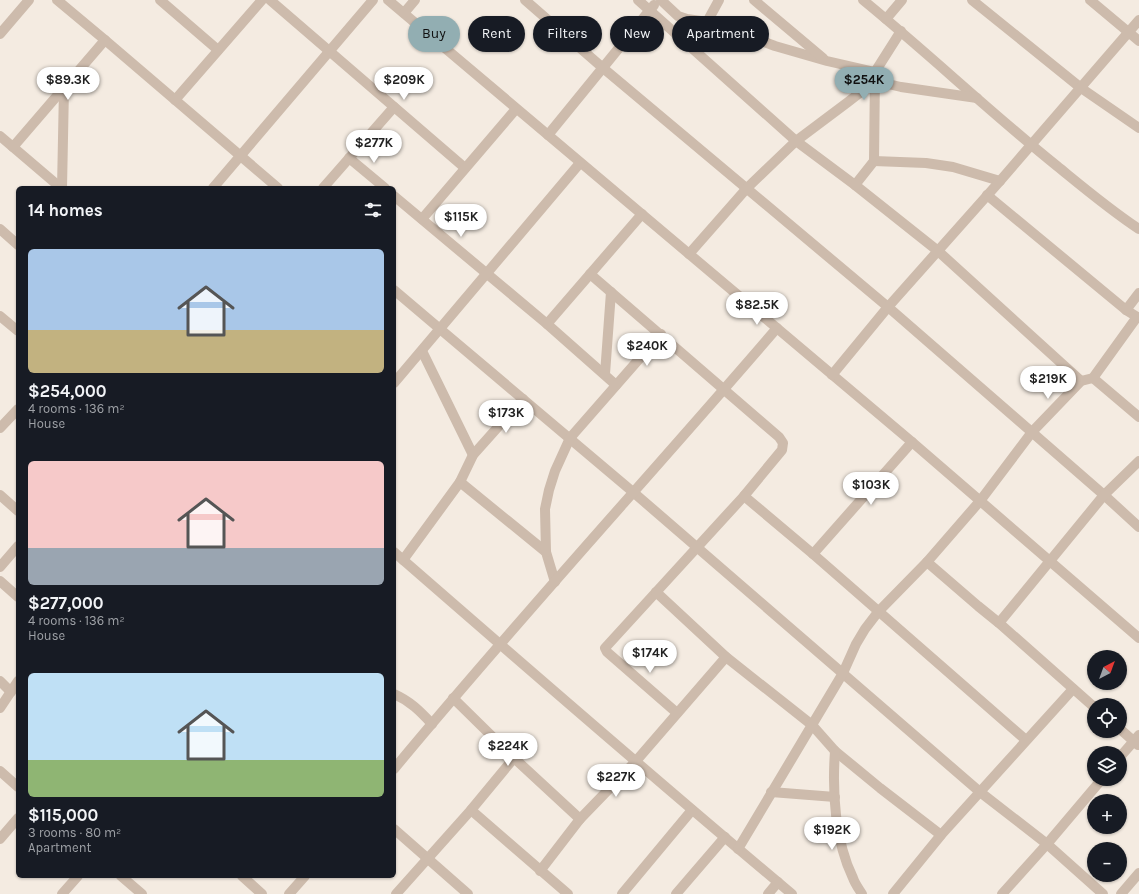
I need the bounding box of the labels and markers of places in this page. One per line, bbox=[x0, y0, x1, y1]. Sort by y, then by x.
pin: $89.3K bbox=[35, 67, 101, 101]
pin: $209K bbox=[376, 67, 432, 101]
pin: $254K bbox=[836, 67, 892, 101]
pin: $277K bbox=[346, 130, 402, 164]
pin: $115K bbox=[433, 204, 489, 238]
pin: $82.5K bbox=[724, 292, 790, 326]
pin: $240K bbox=[619, 333, 675, 367]
pin: $219K bbox=[1020, 366, 1076, 400]
pin: $173K bbox=[478, 400, 534, 434]
pin: $103K bbox=[843, 472, 899, 506]
pin: $174K bbox=[622, 640, 678, 674]
pin: $224K bbox=[480, 733, 536, 767]
pin: $227K bbox=[588, 764, 644, 798]
pin: $192K bbox=[804, 817, 860, 851]

